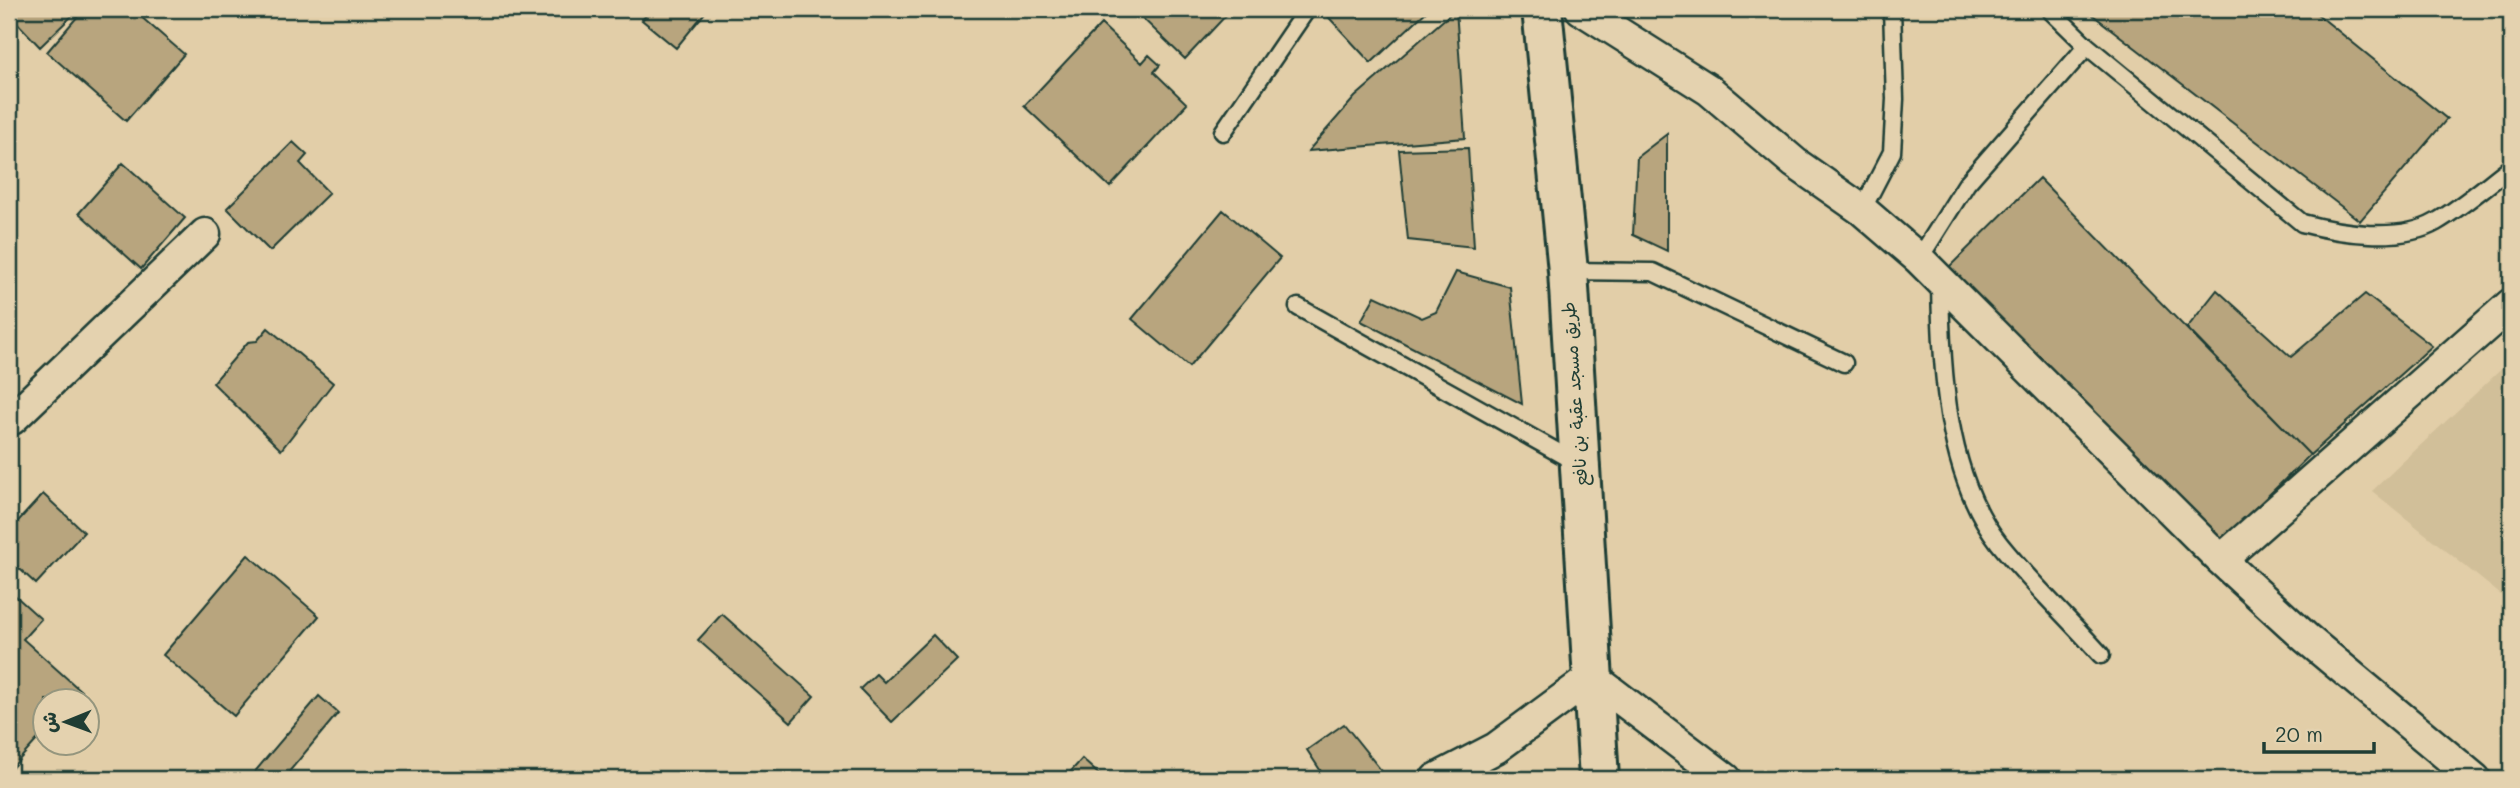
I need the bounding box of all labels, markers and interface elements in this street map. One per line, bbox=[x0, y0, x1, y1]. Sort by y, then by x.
street label: طريق مسجد عقبة بن نافع bbox=[1556, 301, 1594, 487]
north arrow bbox=[32, 686, 102, 756]
scale bar bbox=[2264, 711, 2375, 755]
text: ش bbox=[36, 712, 61, 733]
text: 20 m bbox=[2275, 720, 2323, 747]

